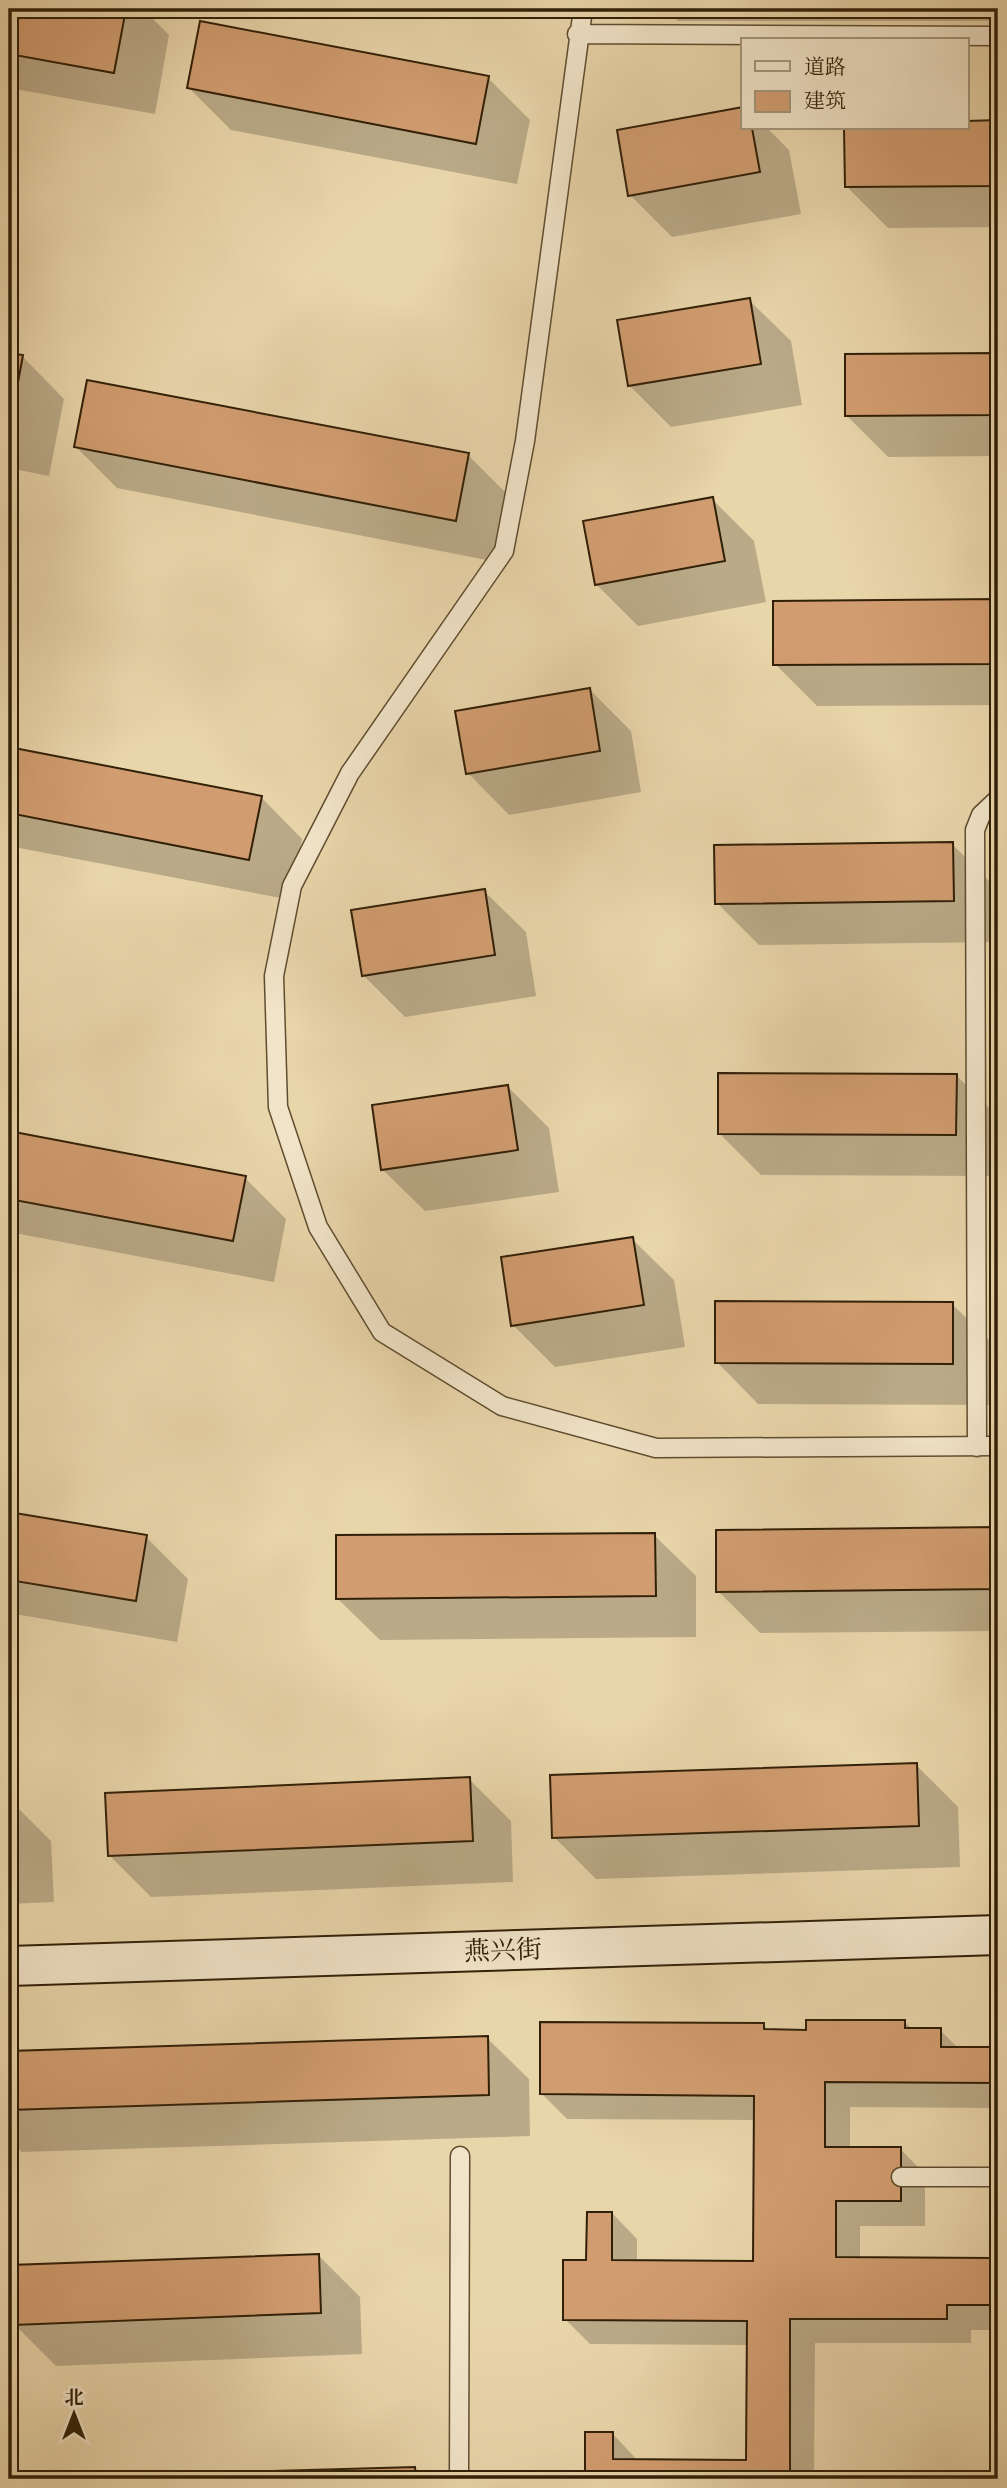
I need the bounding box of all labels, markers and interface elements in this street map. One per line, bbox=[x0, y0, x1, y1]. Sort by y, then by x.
legend bbox=[741, 38, 968, 130]
text: 道路 bbox=[804, 53, 846, 82]
text: 建筑 bbox=[804, 87, 846, 116]
street label: 燕兴街 bbox=[463, 1932, 543, 1969]
north arrow bbox=[38, 2380, 108, 2450]
text: 北 bbox=[64, 2385, 84, 2411]

